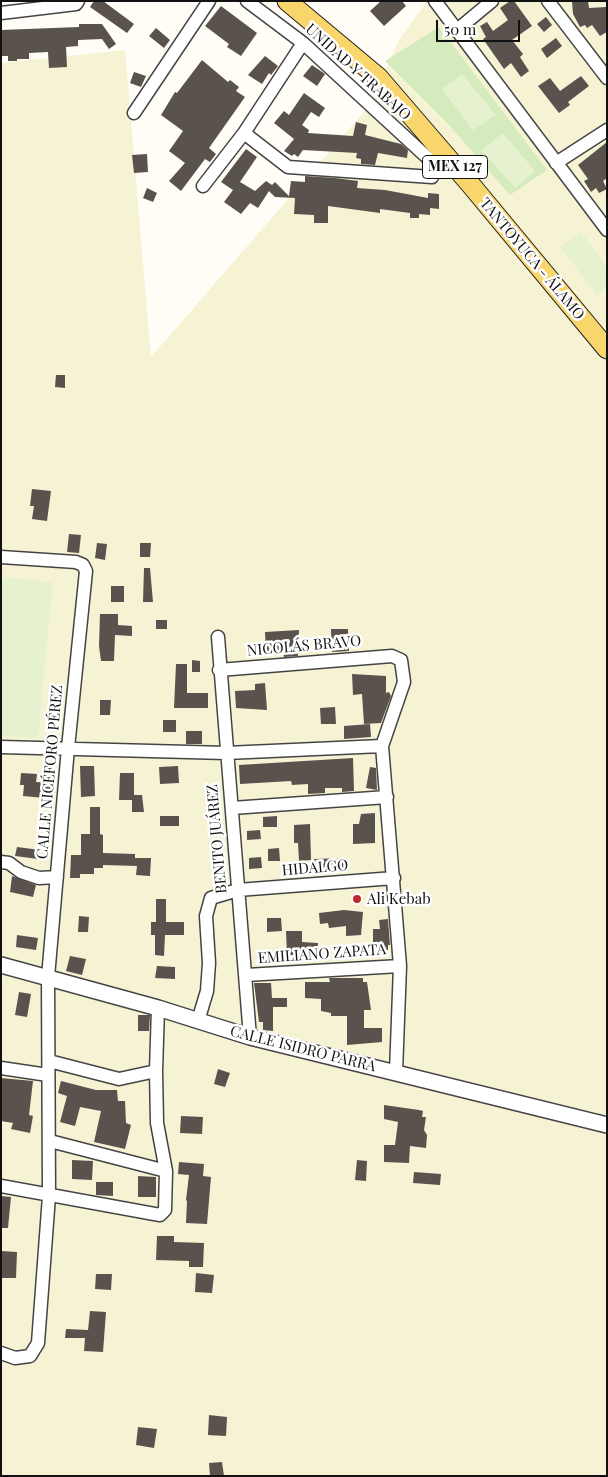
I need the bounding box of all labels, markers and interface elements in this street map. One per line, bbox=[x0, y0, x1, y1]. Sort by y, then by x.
scale bar bbox=[438, 10, 522, 42]
text: 50 m bbox=[444, 19, 476, 39]
street label: UNIDAD Y TRABAJO bbox=[302, 20, 414, 124]
road number: MEX 127 bbox=[422, 156, 488, 178]
street label: TANTOYUCA - ÁLAMO bbox=[476, 194, 588, 324]
street label: NICOLÁS BRAVO bbox=[246, 632, 362, 660]
street label: CALLE NICÉFORO PÉREZ bbox=[33, 684, 67, 860]
street label: BENITO JUÁREZ bbox=[203, 784, 231, 894]
street label: HIDALGO bbox=[281, 856, 349, 880]
place label: Ali Kebab bbox=[367, 890, 431, 908]
marker: Ali Kebab bbox=[351, 893, 363, 905]
street label: EMILIANO ZAPATA bbox=[257, 941, 387, 967]
street label: CALLE ISIDRO PARRA bbox=[228, 1022, 378, 1076]

